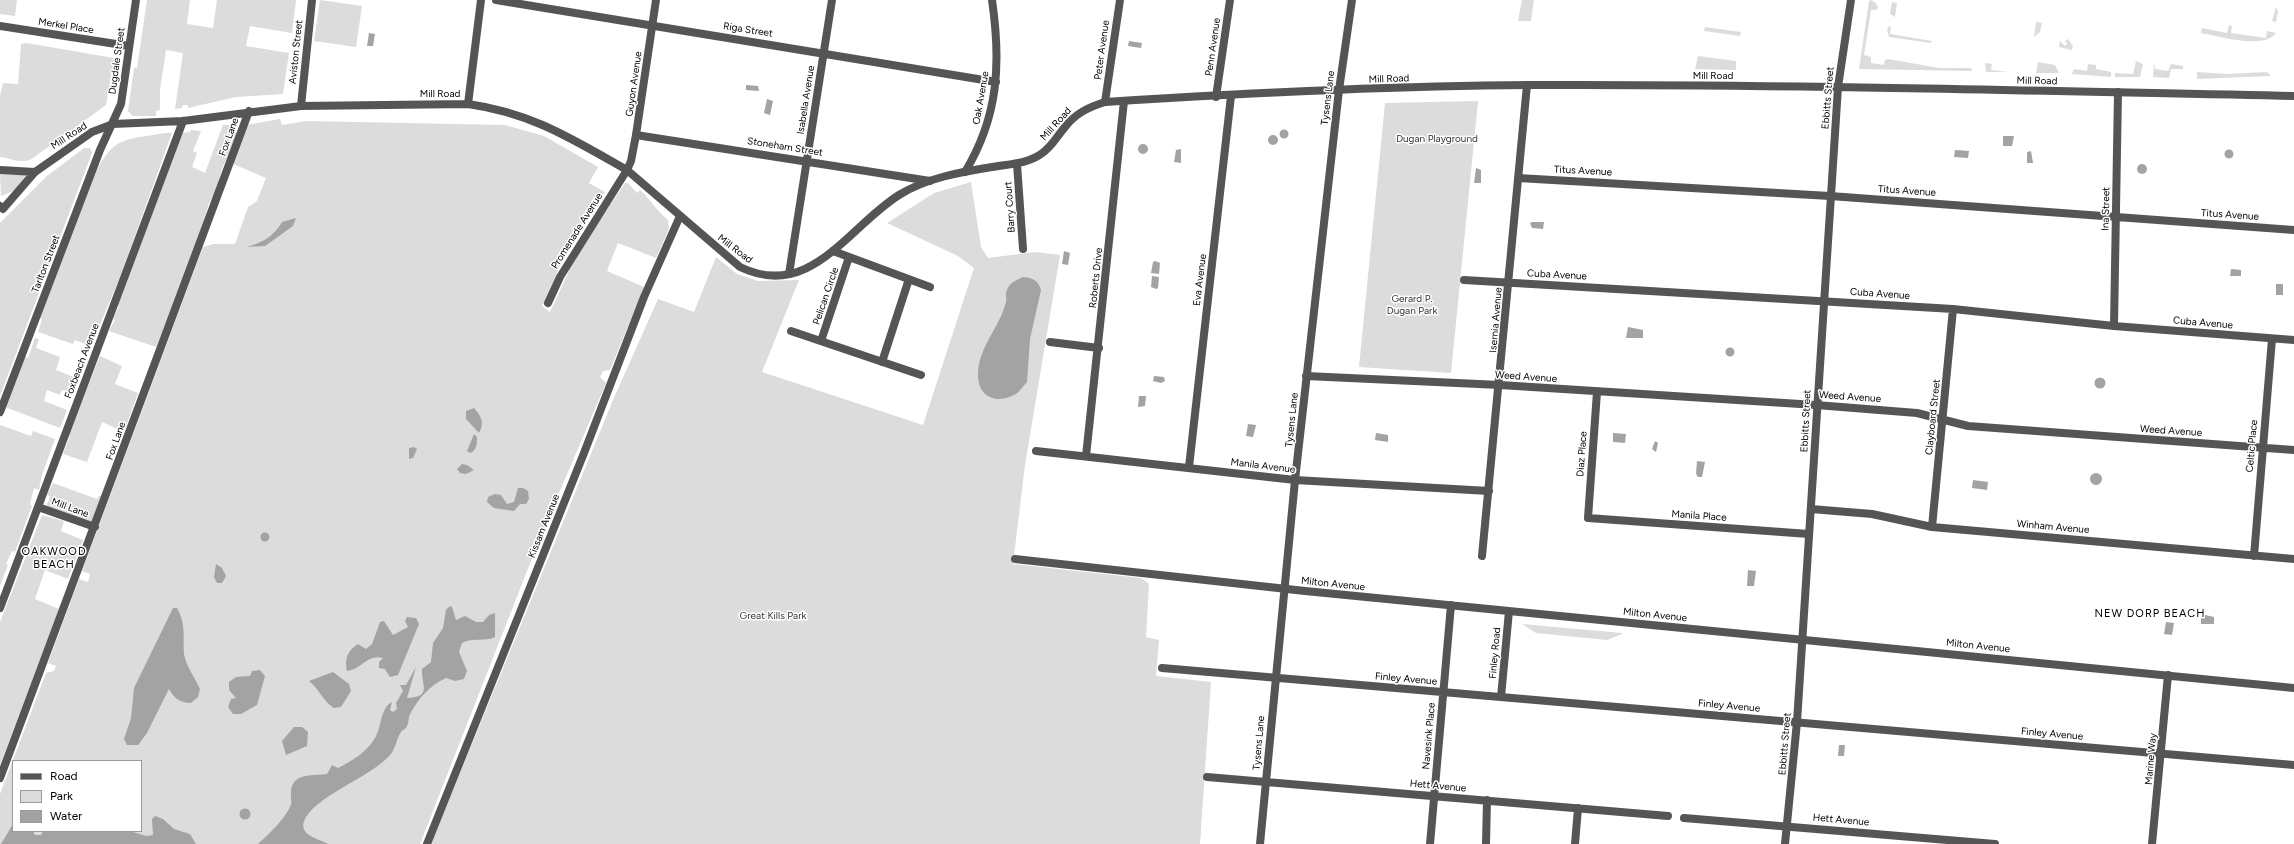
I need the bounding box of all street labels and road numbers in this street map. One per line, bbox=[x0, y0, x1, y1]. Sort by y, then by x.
street label: Merkel Place bbox=[37, 16, 95, 36]
street label: Penn Avenue bbox=[1203, 17, 1223, 77]
street label: Aviston Street bbox=[287, 19, 305, 85]
street label: Peter Avenue bbox=[1092, 19, 1112, 81]
street label: Riga Street bbox=[722, 20, 774, 40]
street label: Dugdale Street bbox=[106, 27, 128, 95]
street label: Guyon Avenue bbox=[623, 50, 645, 118]
street label: Isabella Avenue bbox=[795, 65, 817, 135]
street label: Ebbitts Street bbox=[1819, 66, 1837, 130]
street label: Oak Avenue bbox=[970, 70, 992, 126]
street label: Tysens Lane bbox=[1319, 70, 1337, 126]
street label: Mill Road bbox=[1693, 70, 1733, 82]
street label: Mill Road bbox=[1368, 72, 1410, 86]
street label: Mill Road bbox=[2017, 75, 2057, 87]
street label: Mill Road bbox=[420, 88, 460, 100]
street label: Mill Road bbox=[1038, 105, 1074, 143]
street label: Fox Lane bbox=[217, 116, 241, 158]
street label: Mill Road bbox=[49, 120, 89, 152]
street label: Stoneham Street bbox=[746, 135, 824, 159]
street label: Titus Avenue bbox=[1554, 163, 1612, 179]
street label: Barry Court bbox=[1002, 181, 1018, 233]
street label: Titus Avenue bbox=[1878, 183, 1936, 199]
street label: Ina Street bbox=[2100, 187, 2112, 231]
street label: Promenade Avenue bbox=[549, 191, 605, 271]
street label: Titus Avenue bbox=[2201, 207, 2259, 223]
street label: Mill Road bbox=[715, 232, 755, 266]
street label: Tarlton Street bbox=[29, 233, 63, 295]
street label: Roberts Drive bbox=[1087, 247, 1105, 309]
street label: Eva Avenue bbox=[1191, 253, 1209, 307]
street label: Pelican Circle bbox=[811, 266, 841, 326]
street label: Cuba Avenue bbox=[1527, 267, 1587, 283]
street label: Cuba Avenue bbox=[1850, 286, 1910, 302]
street label: Isernia Avenue bbox=[1487, 287, 1505, 353]
street label: Cuba Avenue bbox=[2173, 314, 2233, 332]
street label: Foxbeach Avenue bbox=[62, 322, 102, 400]
street label: Weed Avenue bbox=[1495, 369, 1557, 385]
street label: Clayboard Street bbox=[1923, 378, 1943, 456]
street label: Ebbitts Street bbox=[1798, 389, 1814, 453]
street label: Weed Avenue bbox=[1819, 389, 1881, 405]
street label: Tysens Lane bbox=[1283, 392, 1301, 448]
street label: Celtic Place bbox=[2244, 419, 2260, 473]
street label: Fox Lane bbox=[104, 420, 128, 462]
street label: Weed Avenue bbox=[2140, 423, 2202, 439]
street label: Diaz Place bbox=[1574, 431, 1590, 477]
street label: Manila Avenue bbox=[1230, 456, 1296, 476]
street label: Kissam Avenue bbox=[526, 492, 562, 560]
street label: Mill Lane bbox=[50, 496, 90, 520]
street label: Manila Place bbox=[1671, 508, 1727, 524]
street label: Winham Avenue bbox=[2016, 518, 2090, 536]
street label: Milton Avenue bbox=[1300, 575, 1366, 593]
street label: Milton Avenue bbox=[1622, 606, 1688, 624]
street label: Finley Road bbox=[1487, 627, 1503, 679]
street label: Milton Avenue bbox=[1945, 637, 2011, 655]
street label: Finley Avenue bbox=[1374, 670, 1438, 688]
street label: Finley Avenue bbox=[1697, 697, 1761, 715]
street label: Navesink Place bbox=[1420, 702, 1438, 770]
street label: Ebbitts Street bbox=[1776, 712, 1794, 776]
street label: Tysens Lane bbox=[1251, 715, 1267, 771]
street label: Finley Avenue bbox=[2020, 725, 2084, 743]
street label: Marine Way bbox=[2143, 732, 2159, 786]
street label: Hett Avenue bbox=[1409, 778, 1467, 794]
street label: Hett Avenue bbox=[1812, 812, 1870, 828]

